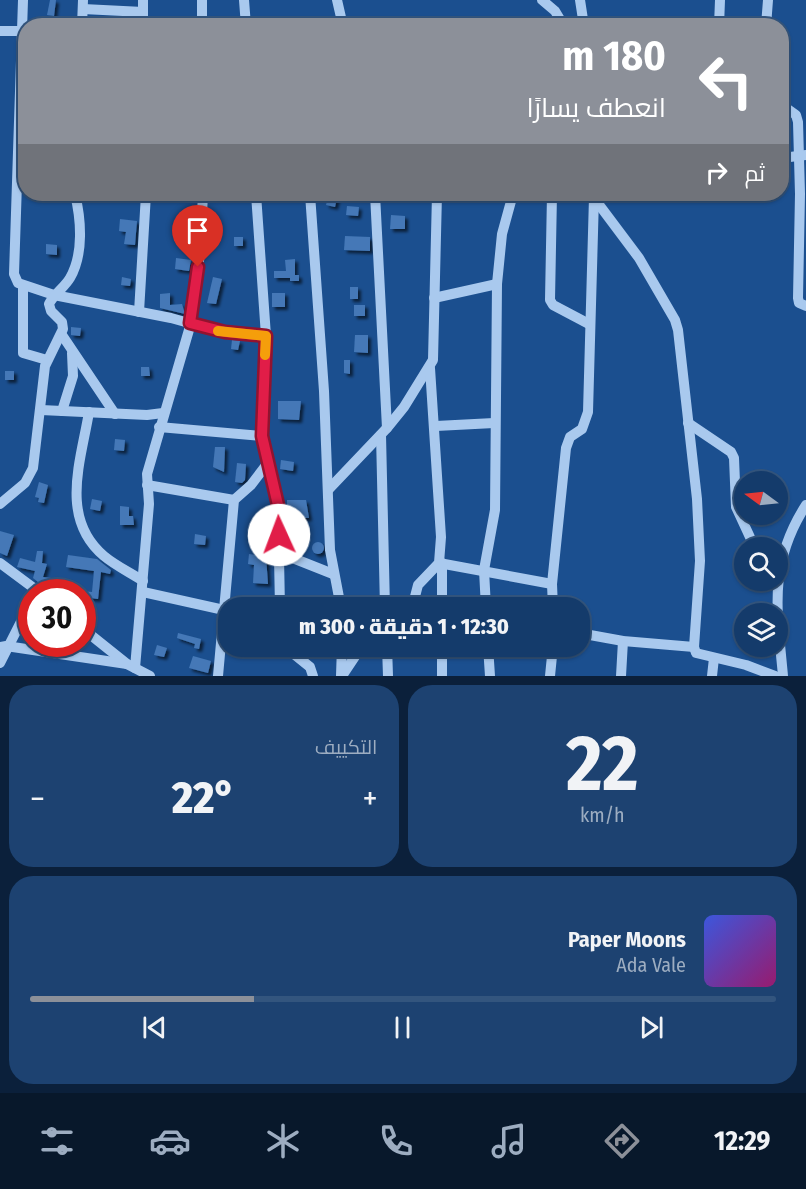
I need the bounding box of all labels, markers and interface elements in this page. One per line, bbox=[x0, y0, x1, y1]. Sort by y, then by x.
text: 180 m bbox=[562, 31, 666, 81]
icon: left bbox=[687, 42, 765, 120]
text: انعطف يسارًا bbox=[527, 92, 666, 124]
icon: right bbox=[700, 156, 733, 189]
text: ثم bbox=[745, 160, 765, 187]
pin bbox=[172, 205, 223, 267]
icon: arrive bbox=[181, 214, 214, 247]
north arrow bbox=[734, 471, 788, 525]
map controls bbox=[734, 471, 788, 657]
position arrow bbox=[247, 503, 311, 567]
button: search bbox=[734, 537, 788, 591]
speed limit sign: 30 bbox=[18, 579, 96, 657]
button: layers bbox=[734, 603, 788, 657]
text: 12:30 · 1 دقيقة · 300 m bbox=[299, 613, 509, 640]
text: 22 bbox=[566, 717, 638, 811]
text: التكييف bbox=[315, 735, 378, 759]
text: 22° bbox=[172, 771, 235, 825]
text: − bbox=[30, 779, 45, 819]
text: + bbox=[362, 779, 378, 819]
text: km/h bbox=[580, 803, 625, 827]
text: Paper Moons bbox=[568, 926, 686, 953]
text: Ada Vale bbox=[616, 953, 686, 977]
icon: previous bbox=[138, 1011, 171, 1044]
icon: pause bbox=[386, 1011, 419, 1044]
icon: next bbox=[635, 1011, 668, 1044]
icon: filters bbox=[36, 1120, 78, 1162]
icon: car bbox=[149, 1120, 191, 1162]
icon: climate bbox=[262, 1120, 304, 1162]
icon: phone bbox=[375, 1120, 417, 1162]
icon: music bbox=[488, 1120, 530, 1162]
icon: directions bbox=[601, 1120, 643, 1162]
text: 12:29 bbox=[714, 1125, 770, 1157]

